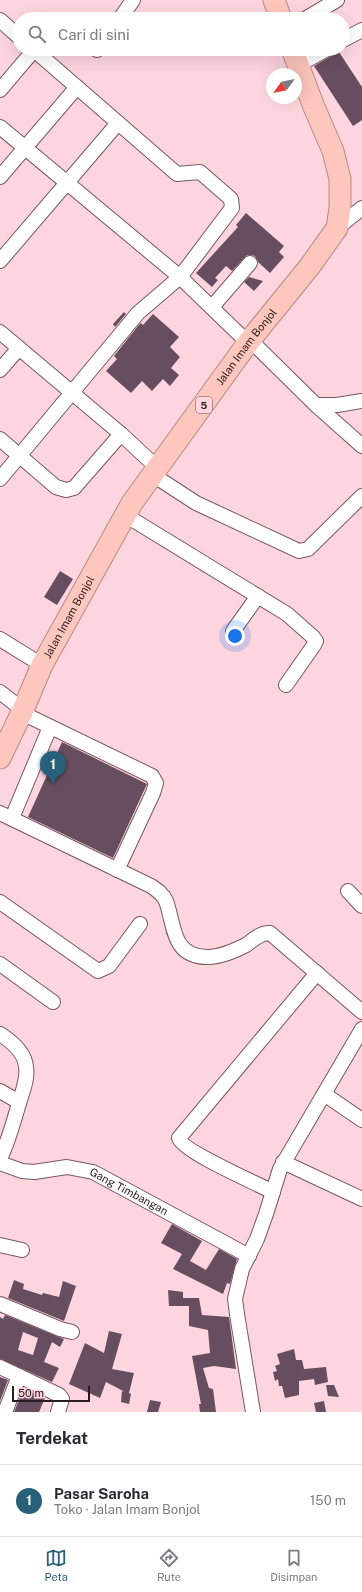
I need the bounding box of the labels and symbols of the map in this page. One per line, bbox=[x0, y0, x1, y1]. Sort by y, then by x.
north arrow bbox=[266, 68, 302, 104]
street label: Jalan Imam Bonjol bbox=[214, 306, 279, 387]
road number: 5 bbox=[196, 397, 212, 413]
street label: Jalan Imam Bonjol bbox=[41, 574, 96, 660]
your location bbox=[225, 626, 245, 646]
pin: 1 bbox=[40, 751, 66, 784]
street label: Gang Timbangan bbox=[88, 1165, 170, 1217]
scale bar bbox=[12, 1384, 90, 1403]

